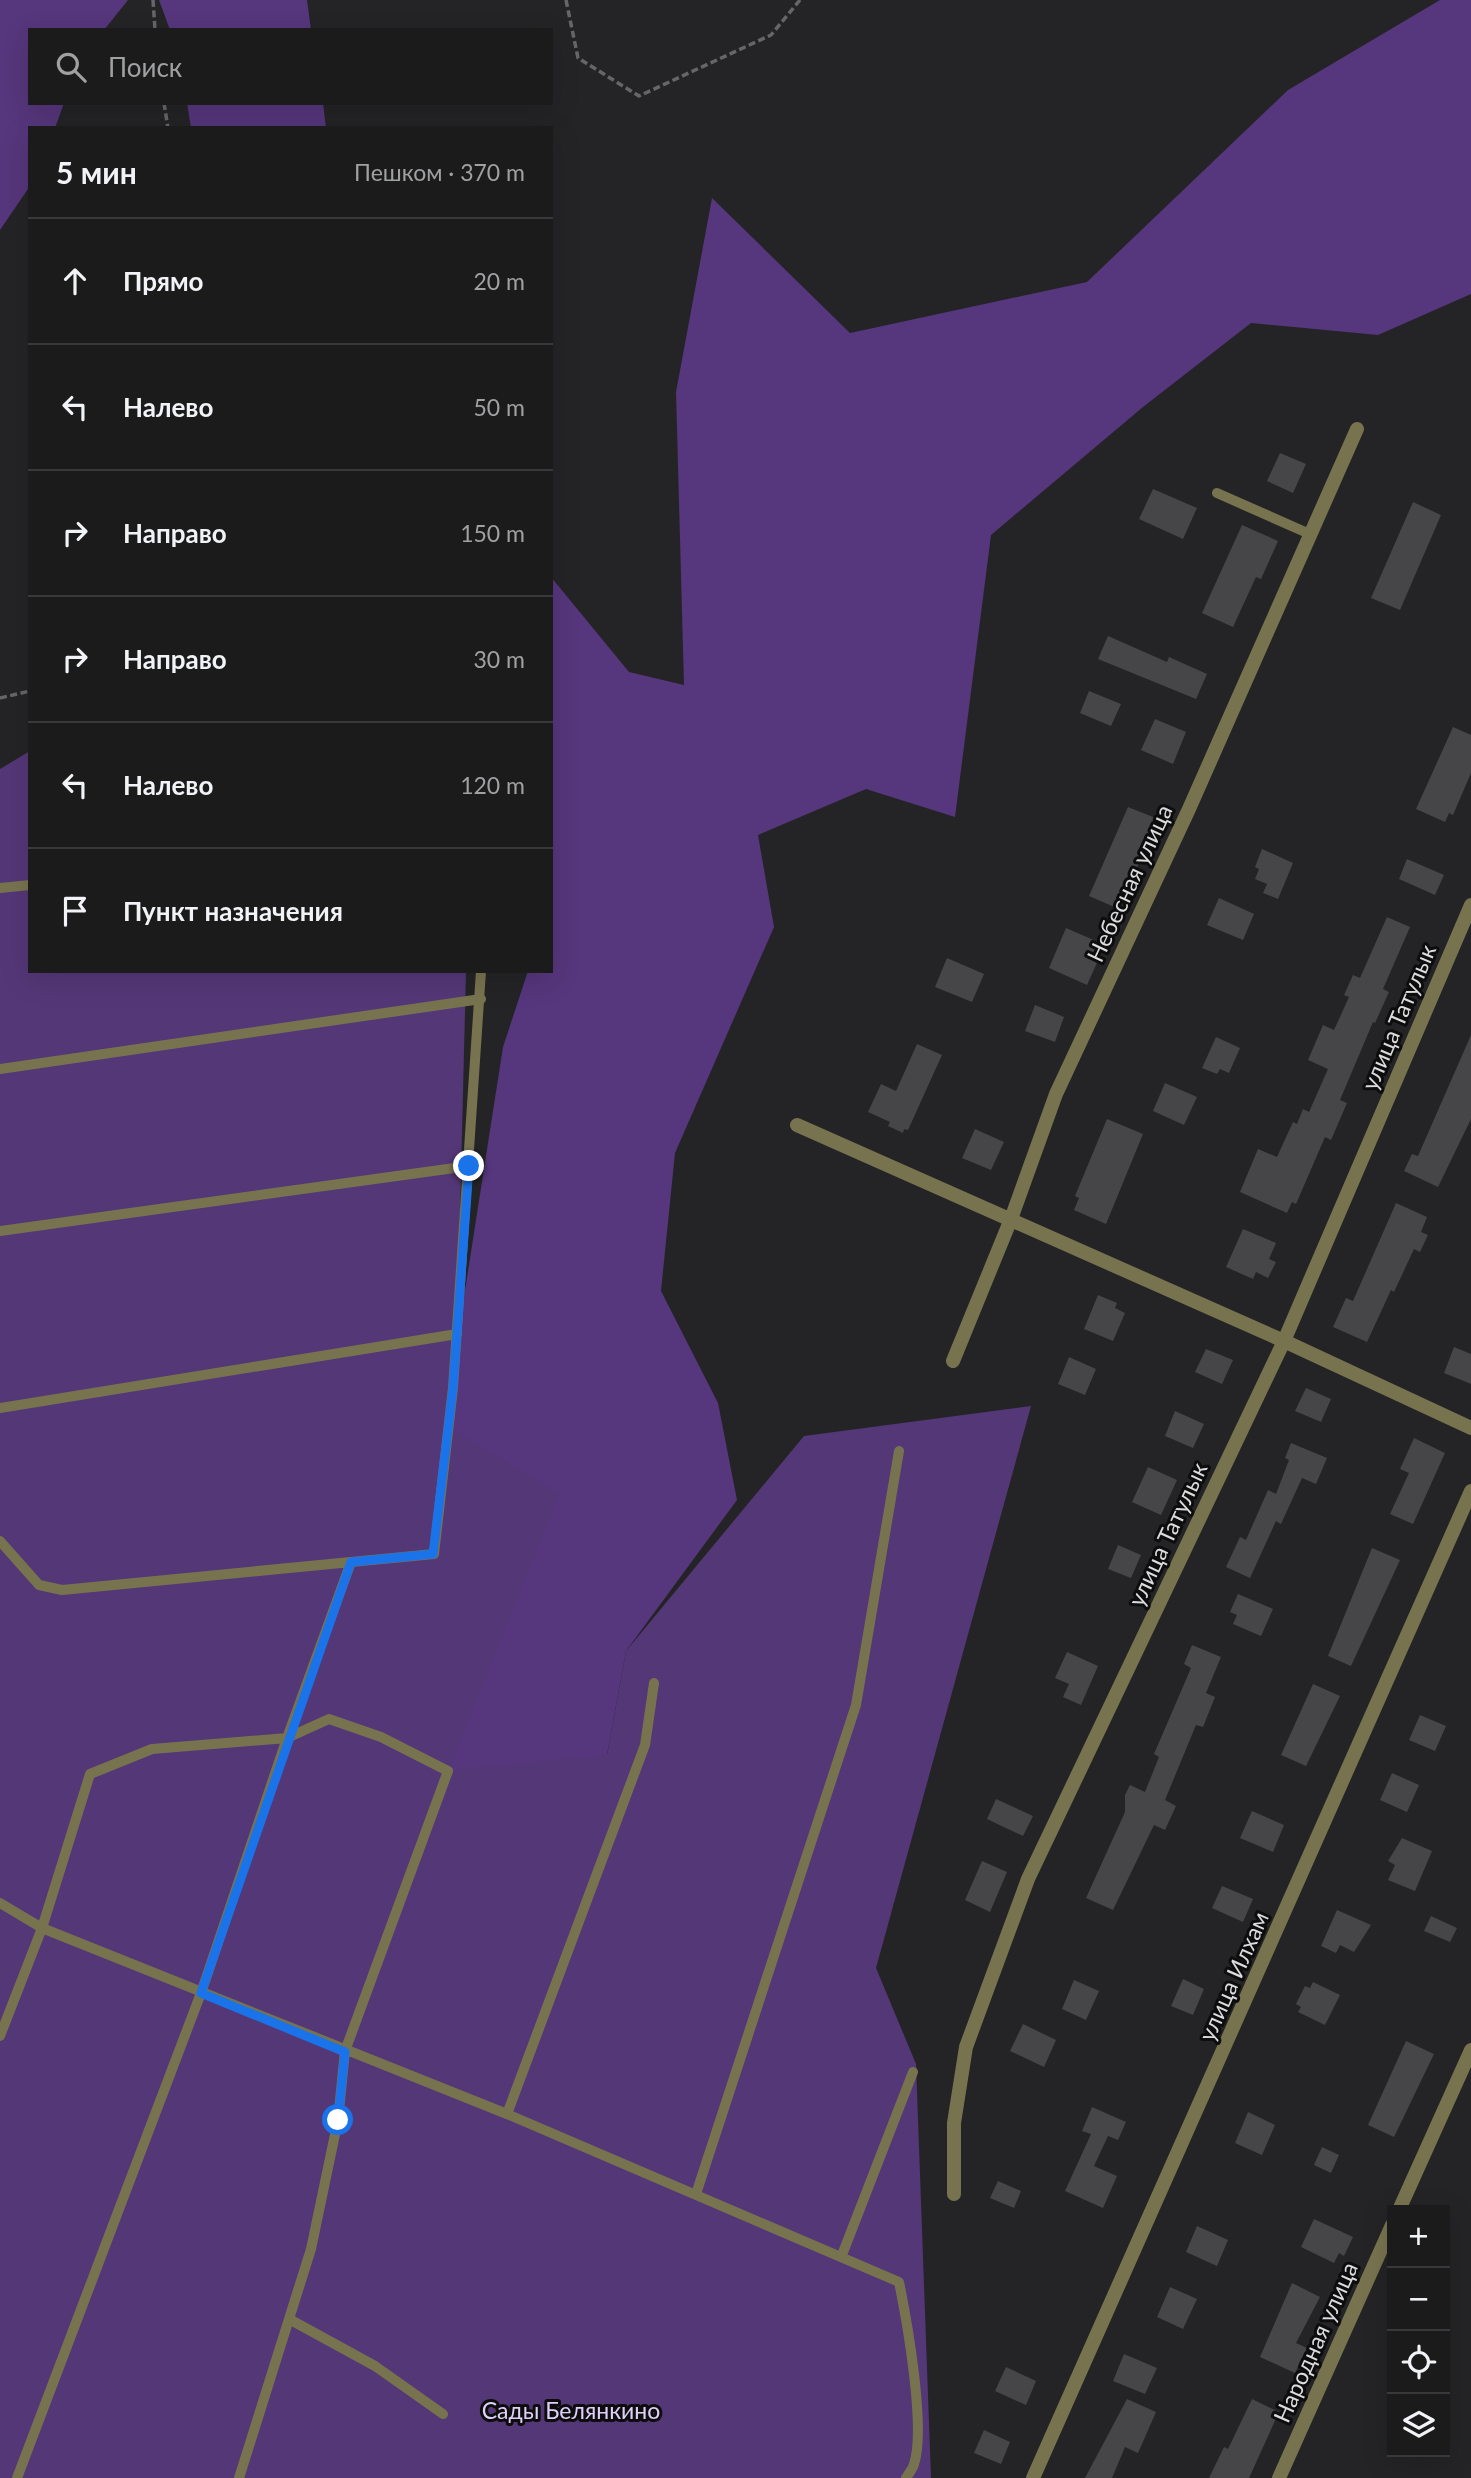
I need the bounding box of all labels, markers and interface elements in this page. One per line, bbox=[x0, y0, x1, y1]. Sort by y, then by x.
search box bbox=[28, 28, 553, 105]
icon: search bbox=[52, 48, 90, 86]
text: Поиск bbox=[108, 51, 182, 83]
text: 5 мин bbox=[56, 154, 137, 190]
text: Пешком · 370 m bbox=[354, 158, 525, 186]
icon: ahead bbox=[56, 262, 94, 300]
text: Прямо bbox=[123, 265, 204, 297]
text: 20 m bbox=[474, 267, 525, 295]
icon: left bbox=[56, 388, 94, 426]
text: Налево bbox=[123, 391, 213, 423]
text: 50 m bbox=[474, 393, 525, 421]
icon: right bbox=[56, 514, 94, 552]
text: Направо bbox=[123, 517, 227, 549]
text: 150 m bbox=[460, 519, 525, 547]
icon: right bbox=[56, 640, 94, 678]
text: Направо bbox=[123, 643, 227, 675]
text: 30 m bbox=[474, 645, 525, 673]
icon: left bbox=[56, 766, 94, 804]
text: Налево bbox=[123, 769, 213, 801]
text: 120 m bbox=[460, 771, 525, 799]
street label: Небесная улица bbox=[1080, 800, 1178, 966]
icon: arrive bbox=[56, 892, 94, 930]
text: Пункт назначения bbox=[123, 895, 343, 927]
street label: улица Татулык bbox=[1355, 940, 1441, 1094]
route end bbox=[453, 1150, 484, 1181]
street label: улица Татулык bbox=[1122, 1458, 1213, 1610]
street label: улица Илхам bbox=[1192, 1907, 1274, 2045]
route start bbox=[322, 2104, 353, 2135]
map controls bbox=[1387, 2205, 1450, 2457]
button: + bbox=[1387, 2205, 1450, 2268]
street label: Народная улица bbox=[1267, 2257, 1363, 2427]
button: − bbox=[1387, 2268, 1450, 2331]
button: locate bbox=[1387, 2331, 1450, 2394]
button: layers bbox=[1387, 2394, 1450, 2457]
park label: Сады Белянкино bbox=[482, 2396, 660, 2424]

